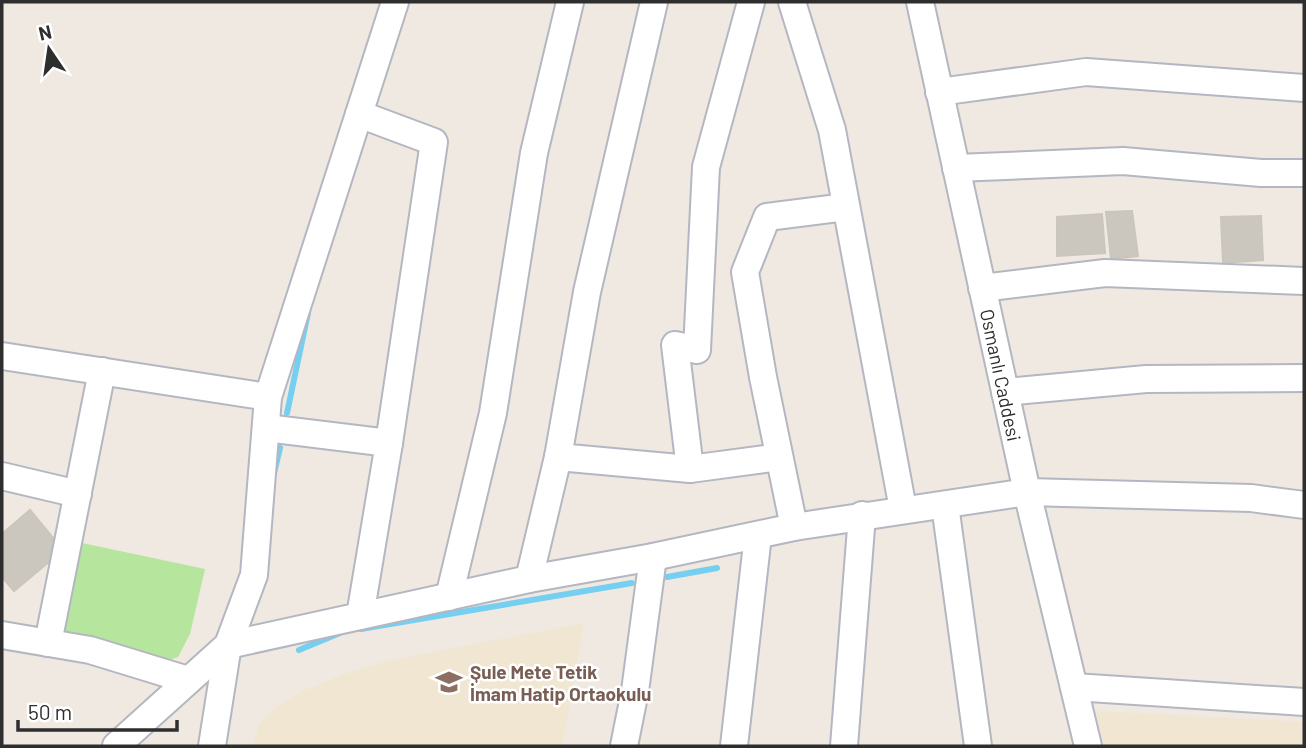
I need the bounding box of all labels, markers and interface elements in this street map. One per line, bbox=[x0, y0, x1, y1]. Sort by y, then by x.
north arrow bbox=[14, 14, 84, 84]
text: N bbox=[36, 19, 54, 45]
street label: Osmanlı Caddesi bbox=[976, 307, 1026, 443]
place label: Şule Mete Tetik İmam Hatip Ortaokulu bbox=[470, 660, 651, 705]
school or university icon: Şule Mete Tetik İmam Hatip Ortaokulu bbox=[434, 667, 464, 697]
scale bar bbox=[18, 688, 177, 732]
text: 50 m bbox=[28, 699, 72, 724]

